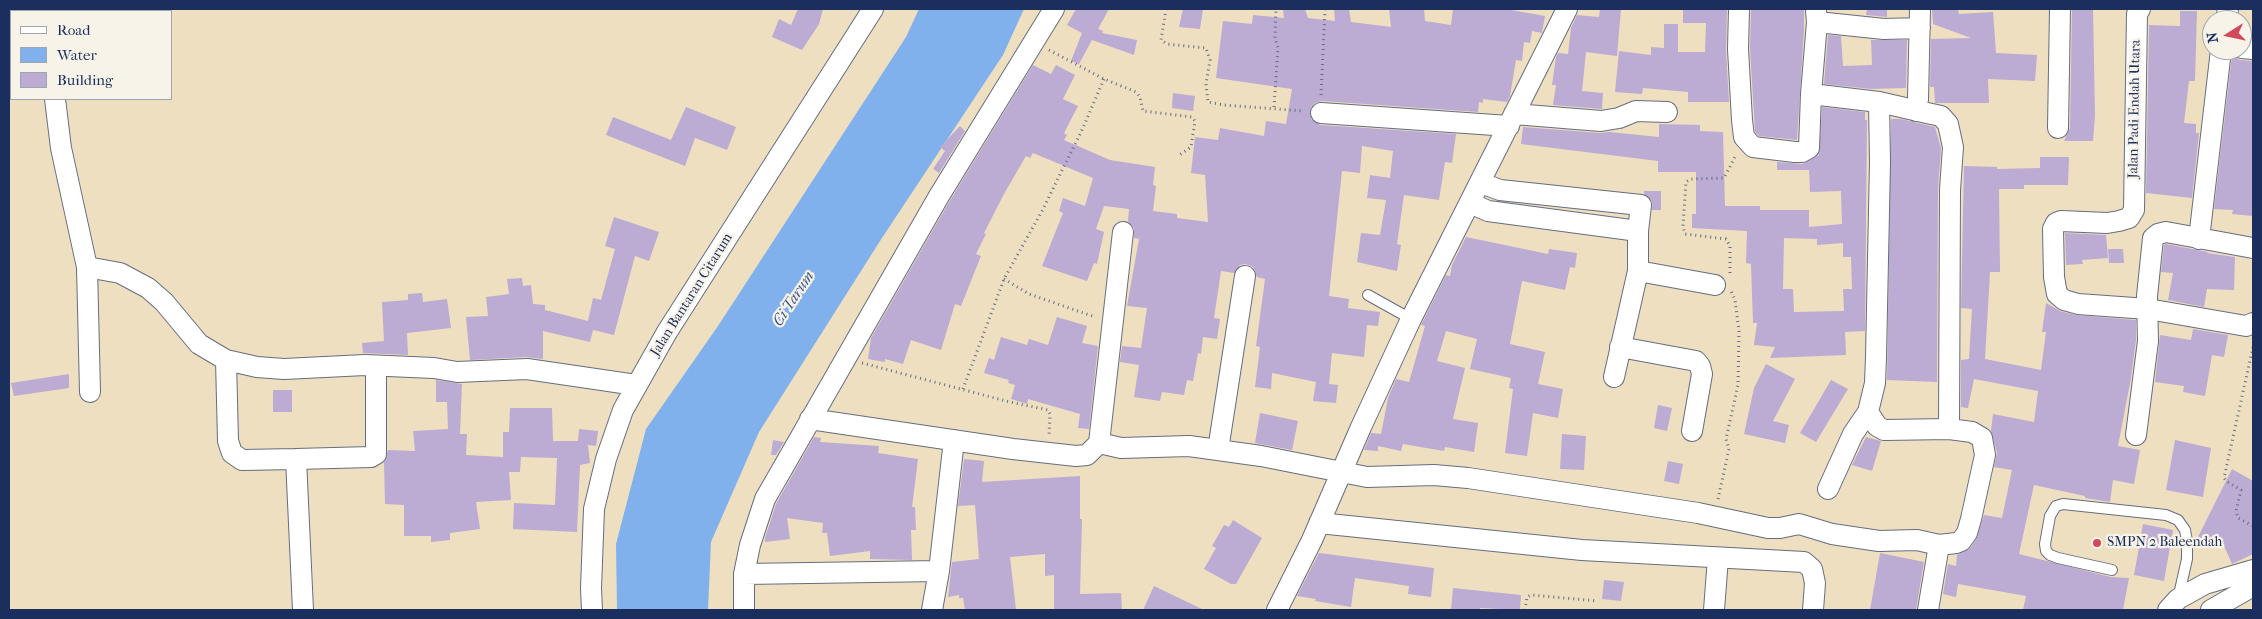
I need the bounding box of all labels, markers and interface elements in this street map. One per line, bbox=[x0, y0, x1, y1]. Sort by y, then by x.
legend bbox=[10, 10, 172, 100]
north arrow bbox=[2202, 10, 2252, 60]
text: Road bbox=[57, 21, 90, 39]
text: N bbox=[2203, 31, 2222, 44]
street label: Jalan Padi Endah Utara bbox=[2125, 39, 2145, 179]
text: Water bbox=[57, 46, 97, 64]
text: Building bbox=[57, 71, 113, 89]
street label: Jalan Bantaran Citarum bbox=[647, 230, 737, 360]
water label: Ci Tarum bbox=[770, 268, 818, 330]
place label: SMPN 2 Baleendah bbox=[2107, 535, 2222, 551]
marker: SMPN 2 Baleendah bbox=[2091, 537, 2103, 549]

